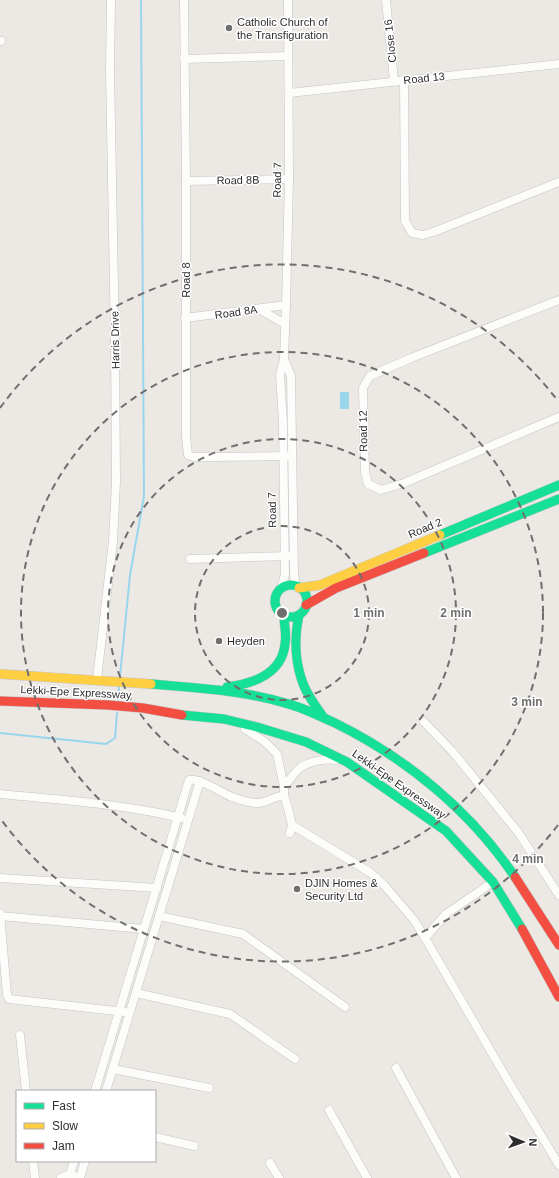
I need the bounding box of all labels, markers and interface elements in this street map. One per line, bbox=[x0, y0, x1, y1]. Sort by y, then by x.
place label: Catholic Church of the Transfiguration bbox=[237, 16, 328, 41]
street label: Close 16 bbox=[382, 19, 398, 63]
marker: Catholic Church of the Transfiguration bbox=[224, 23, 234, 33]
street label: Road 13 bbox=[403, 70, 445, 86]
street label: Road 7 bbox=[271, 162, 283, 198]
street label: Road 8B bbox=[216, 174, 260, 186]
street label: Road 8 bbox=[180, 262, 192, 298]
street label: Road 8A bbox=[214, 303, 259, 321]
street label: Harris Drive bbox=[108, 311, 122, 369]
street label: Road 12 bbox=[357, 410, 369, 452]
street label: Road 7 bbox=[266, 492, 278, 528]
street label: Road 2 bbox=[406, 516, 444, 540]
centre of rings bbox=[275, 606, 289, 620]
text: 1 min bbox=[353, 606, 385, 620]
text: 2 min bbox=[440, 606, 472, 620]
place label: Heyden bbox=[227, 635, 265, 647]
marker: Heyden bbox=[214, 636, 224, 646]
street label: Lekki-Epe Expressway bbox=[20, 683, 132, 701]
text: 3 min bbox=[511, 695, 543, 709]
street label: Lekki-Epe Expressway bbox=[350, 747, 448, 821]
text: 4 min bbox=[512, 852, 544, 866]
place label: DJIN Homes & Security Ltd bbox=[305, 877, 378, 902]
marker: DJIN Homes & Security Ltd bbox=[292, 884, 302, 894]
legend bbox=[16, 1090, 156, 1162]
text: Fast bbox=[52, 1099, 76, 1113]
text: Slow bbox=[52, 1119, 78, 1133]
north arrow bbox=[503, 1122, 543, 1162]
text: N bbox=[527, 1138, 539, 1147]
text: Jam bbox=[52, 1139, 75, 1153]

